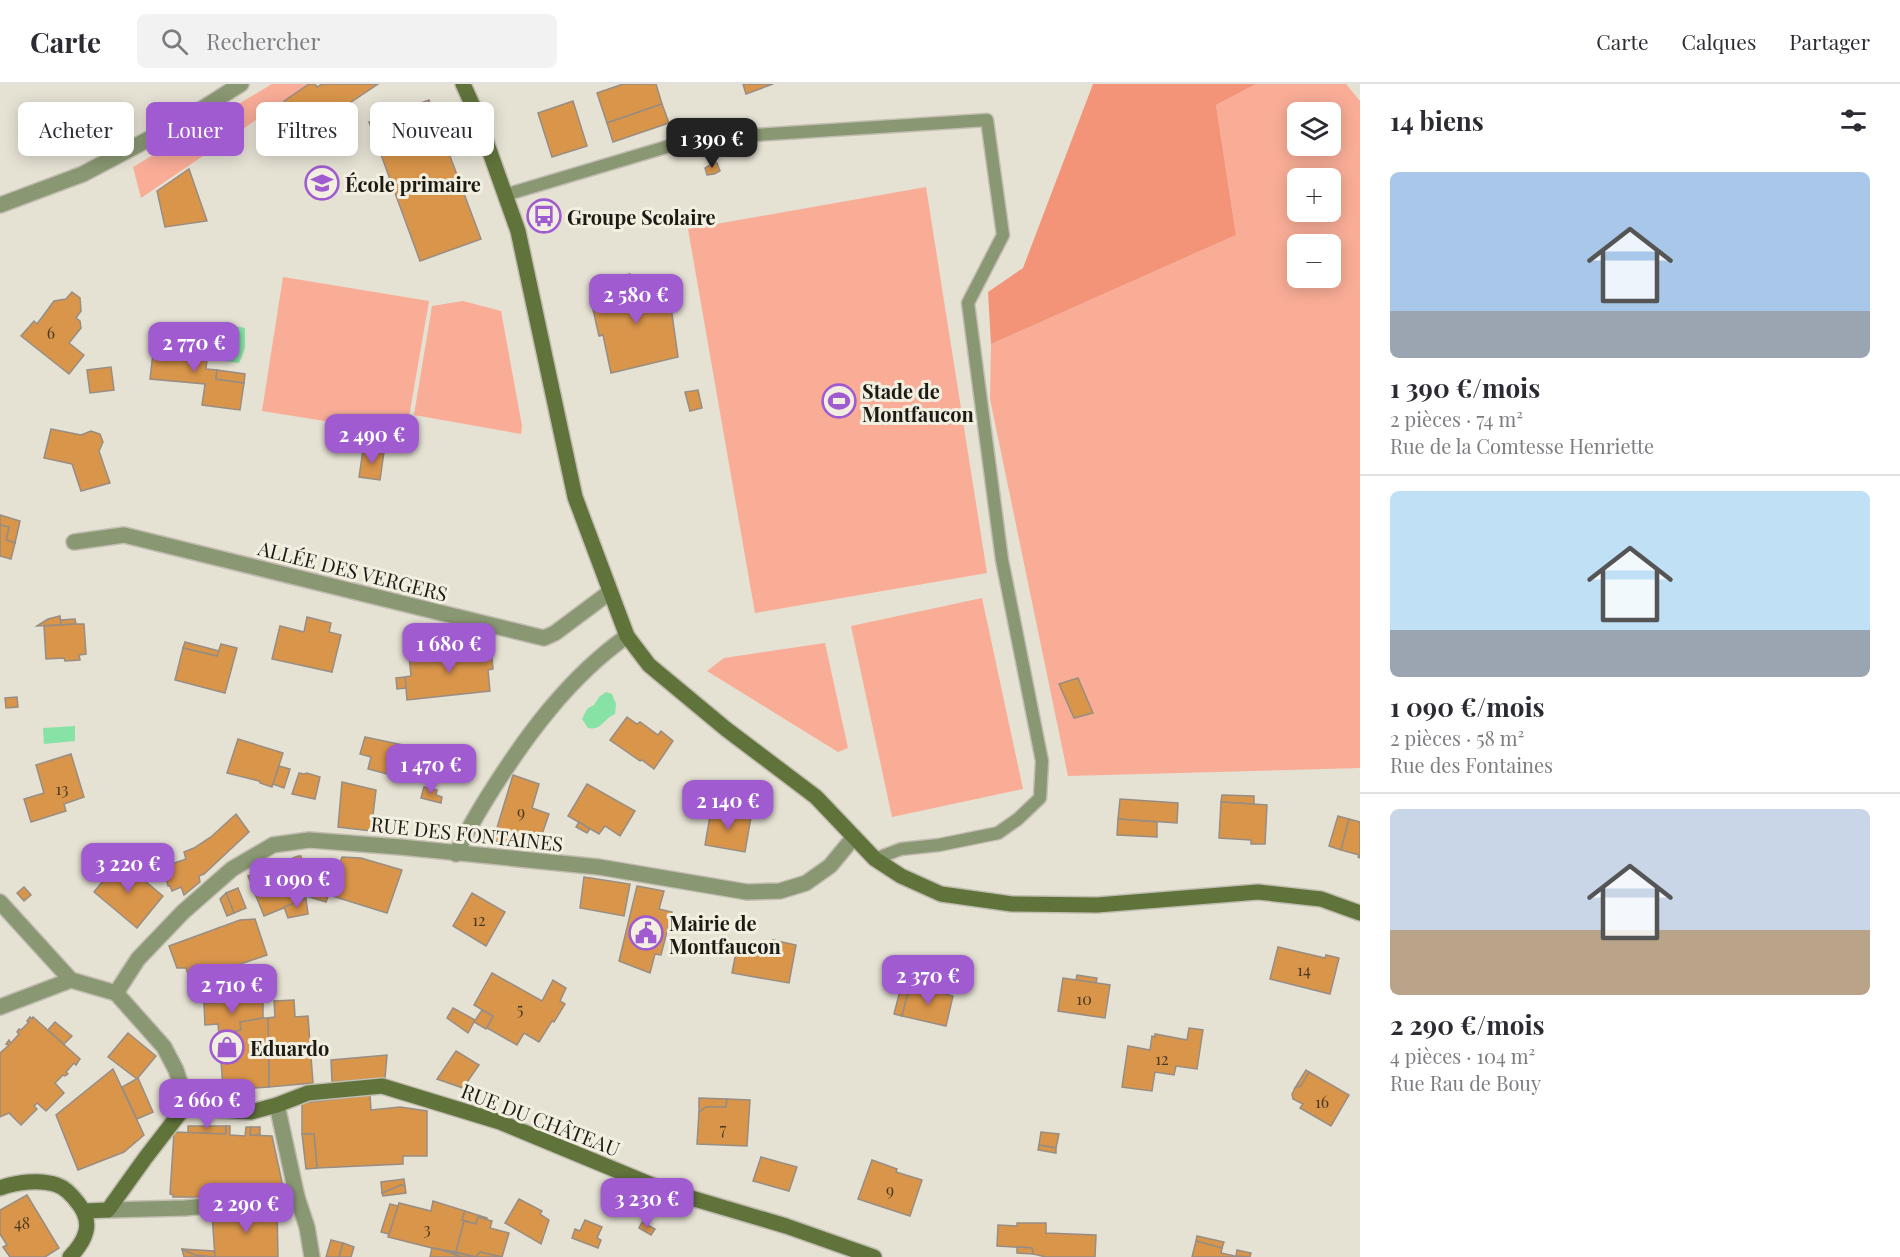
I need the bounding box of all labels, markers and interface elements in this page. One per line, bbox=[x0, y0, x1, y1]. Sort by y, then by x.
search box bbox=[137, 14, 557, 68]
text: Carte bbox=[30, 23, 101, 60]
icon: search bbox=[158, 25, 191, 58]
text: Rechercher bbox=[206, 26, 320, 56]
text: Carte bbox=[1596, 27, 1649, 55]
text: Calques bbox=[1682, 27, 1756, 55]
text: Partager bbox=[1789, 27, 1870, 55]
chip: Acheter bbox=[18, 102, 134, 156]
chip: Louer bbox=[146, 102, 244, 156]
chip: Filtres bbox=[256, 102, 358, 156]
chip: Nouveau bbox=[370, 102, 494, 156]
map controls bbox=[1287, 102, 1341, 288]
button: layers bbox=[1287, 102, 1341, 156]
text: 14 biens bbox=[1390, 103, 1484, 138]
icon: filters bbox=[1837, 104, 1870, 137]
pin: 1 390 € bbox=[657, 118, 767, 169]
text: 1 390 € bbox=[680, 124, 744, 151]
school or university icon: École primaire bbox=[304, 165, 340, 201]
button: + bbox=[1287, 168, 1341, 222]
place label: École primaire bbox=[345, 170, 481, 197]
bus stop icon: Groupe Scolaire bbox=[526, 198, 562, 234]
place label: Groupe Scolaire bbox=[567, 203, 716, 230]
icon: home bbox=[1576, 211, 1684, 319]
button: − bbox=[1287, 234, 1341, 288]
pin: 2 580 € bbox=[581, 274, 691, 325]
text: 2 580 € bbox=[603, 280, 669, 307]
house number: 6 bbox=[47, 322, 55, 343]
pin: 2 770 € bbox=[139, 322, 249, 373]
text: 2 770 € bbox=[162, 328, 226, 355]
text: 1 390 €/mois bbox=[1390, 370, 1540, 405]
place label: Stade de Montfaucon bbox=[862, 377, 975, 427]
sports icon: Stade de Montfaucon bbox=[821, 383, 857, 419]
text: 2 pièces · 74 m² bbox=[1390, 405, 1523, 432]
pin: 2 490 € bbox=[317, 414, 427, 465]
text: 2 490 € bbox=[339, 420, 405, 447]
text: Rue de la Comtesse Henriette bbox=[1390, 432, 1654, 459]
icon: home bbox=[1576, 530, 1684, 638]
street label: ALLÉE DES VERGERS bbox=[254, 533, 451, 607]
pin: 1 680 € bbox=[394, 623, 504, 674]
text: 1 680 € bbox=[416, 629, 482, 656]
text: 1 090 €/mois bbox=[1390, 689, 1545, 724]
text: 2 pièces · 58 m² bbox=[1390, 724, 1524, 751]
pin: 1 470 € bbox=[376, 744, 486, 795]
text: 1 470 € bbox=[400, 750, 462, 777]
text: Rue des Fontaines bbox=[1390, 751, 1553, 778]
house number: 13 bbox=[56, 778, 68, 799]
pin: 2 140 € bbox=[673, 780, 783, 831]
text: 2 140 € bbox=[696, 786, 760, 813]
house number: 9 bbox=[517, 801, 525, 822]
street label: RUE DES FONTAINES bbox=[369, 809, 565, 857]
pin: 3 220 € bbox=[73, 843, 183, 894]
icon: home bbox=[1576, 848, 1684, 956]
text: 3 220 € bbox=[95, 849, 161, 876]
pin: 1 090 € bbox=[242, 858, 352, 909]
text: 1 090 € bbox=[264, 864, 330, 891]
house number: 12 bbox=[472, 909, 486, 930]
place label: Mairie de Montfaucon bbox=[669, 909, 782, 959]
public building icon: Mairie de Montfaucon bbox=[628, 915, 664, 951]
pin: 2 370 € bbox=[873, 955, 983, 1006]
house number: 14 bbox=[1297, 959, 1311, 980]
text: 2 370 € bbox=[896, 961, 960, 988]
pin: 2 710 € bbox=[177, 964, 287, 1015]
text: 2 710 € bbox=[201, 970, 263, 997]
house number: 10 bbox=[1076, 988, 1092, 1009]
house number: 5 bbox=[517, 998, 523, 1019]
text: 2 290 €/mois bbox=[1390, 1007, 1545, 1042]
shop icon: Eduardo bbox=[209, 1029, 245, 1065]
place label: Eduardo bbox=[250, 1034, 329, 1061]
text: 4 pièces · 104 m² bbox=[1390, 1042, 1535, 1069]
house number: 12 bbox=[1155, 1048, 1169, 1069]
text: Rue Rau de Bouy bbox=[1390, 1069, 1541, 1096]
street label: RUE DU CHÂTEAU bbox=[458, 1076, 625, 1162]
pin: 2 660 € bbox=[152, 1079, 262, 1130]
text: 2 660 € bbox=[173, 1085, 241, 1112]
house number: 16 bbox=[1315, 1091, 1329, 1112]
house number: 7 bbox=[720, 1118, 727, 1139]
pin: 3 230 € bbox=[592, 1178, 702, 1229]
house number: 9 bbox=[886, 1179, 894, 1200]
pin: 2 290 € bbox=[191, 1183, 301, 1234]
text: 3 230 € bbox=[615, 1184, 679, 1211]
text: 2 290 € bbox=[213, 1189, 279, 1216]
house number: 48 bbox=[14, 1212, 30, 1233]
house number: 3 bbox=[423, 1218, 431, 1239]

